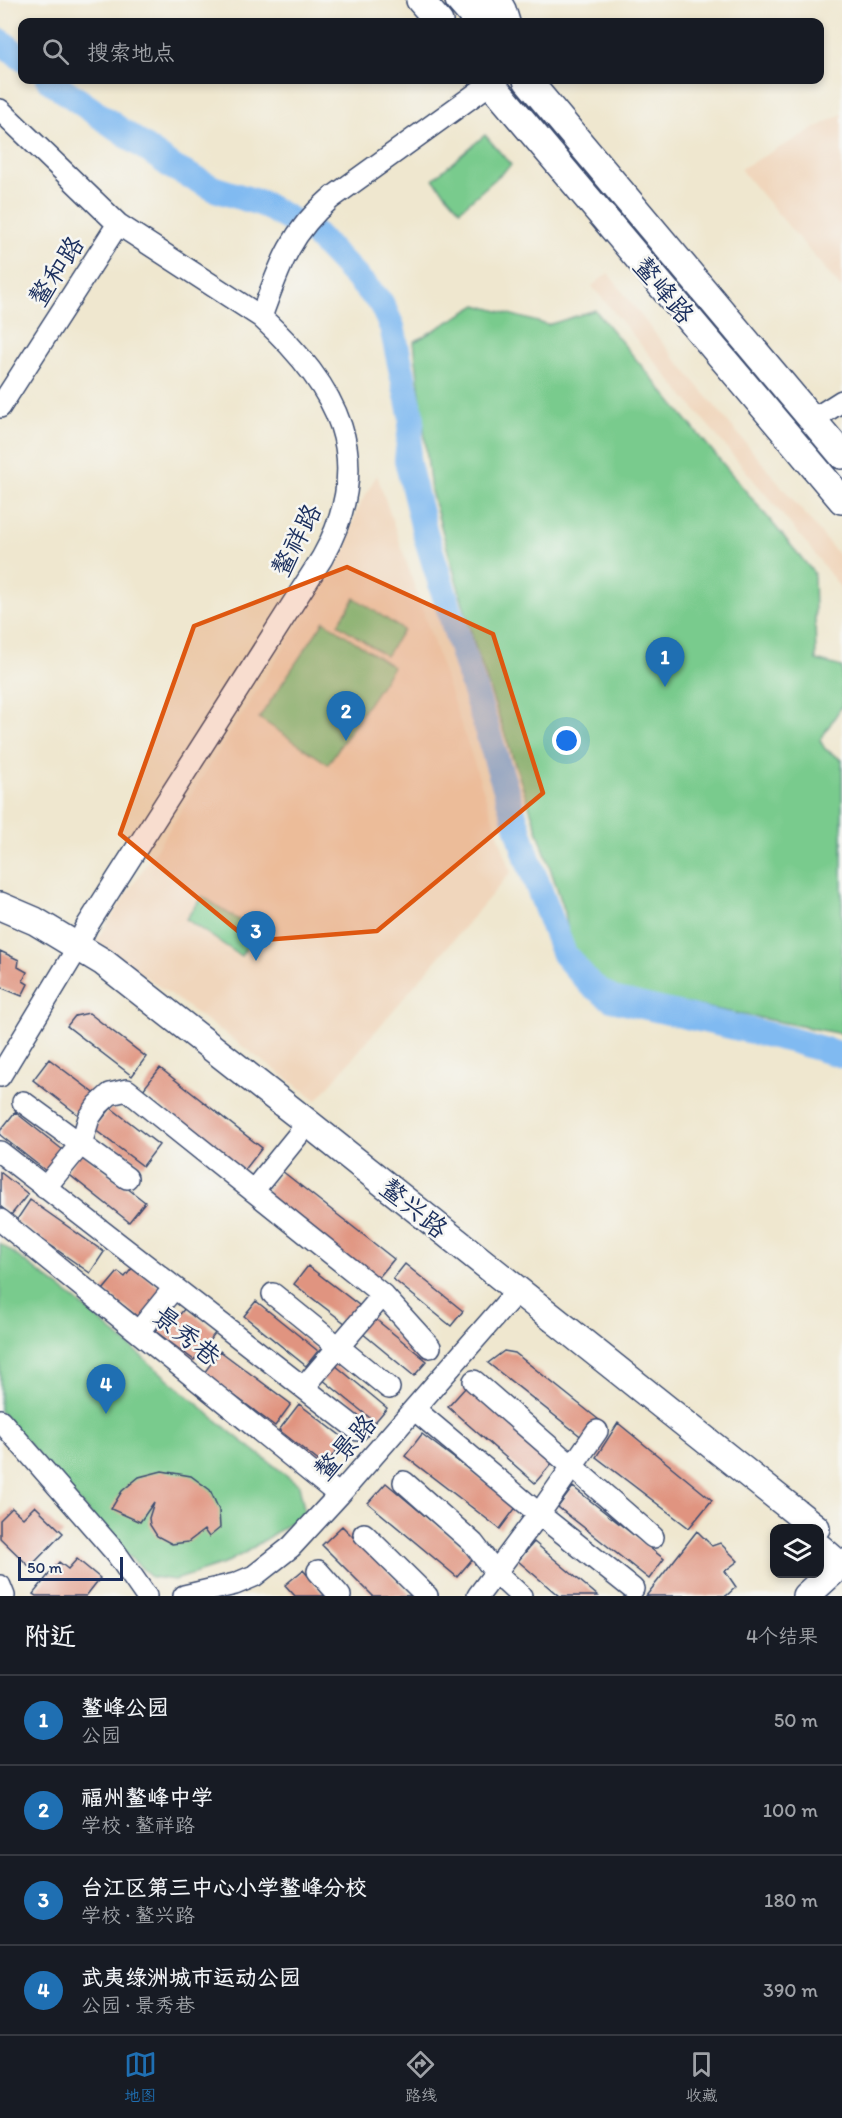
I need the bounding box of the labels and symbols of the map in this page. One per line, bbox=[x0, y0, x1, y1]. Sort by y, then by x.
street label: 鳌和路 bbox=[21, 230, 91, 312]
street label: 鳌峰路 bbox=[627, 250, 701, 330]
street label: 鳌祥路 bbox=[264, 498, 328, 582]
pin: 1 bbox=[646, 638, 684, 687]
pin: 2 bbox=[326, 692, 366, 741]
your location bbox=[552, 726, 581, 755]
pin: 3 bbox=[236, 912, 276, 961]
street label: 鳌兴路 bbox=[374, 1171, 454, 1245]
street label: 景秀巷 bbox=[147, 1299, 227, 1373]
pin: 4 bbox=[86, 1364, 126, 1414]
street label: 鳌景路 bbox=[307, 1407, 383, 1487]
scale bar bbox=[18, 1554, 123, 1582]

